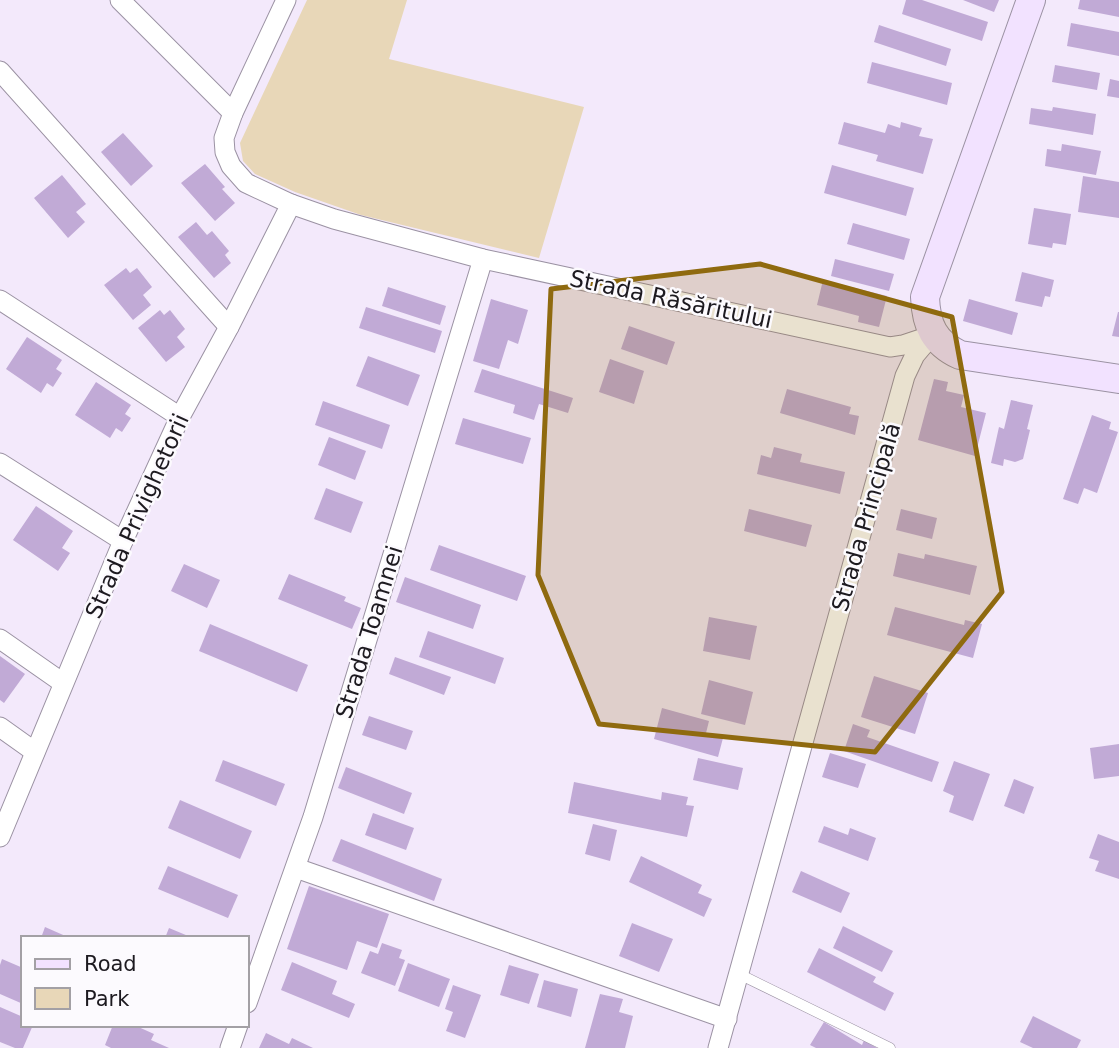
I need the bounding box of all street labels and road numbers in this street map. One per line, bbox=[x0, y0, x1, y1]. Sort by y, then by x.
street label: Strada Răsăritului bbox=[567, 265, 775, 333]
street label: Strada Privighetorii bbox=[80, 410, 194, 622]
street label: Strada Principală bbox=[827, 420, 905, 614]
street label: Strada Toamnei bbox=[330, 543, 408, 721]

